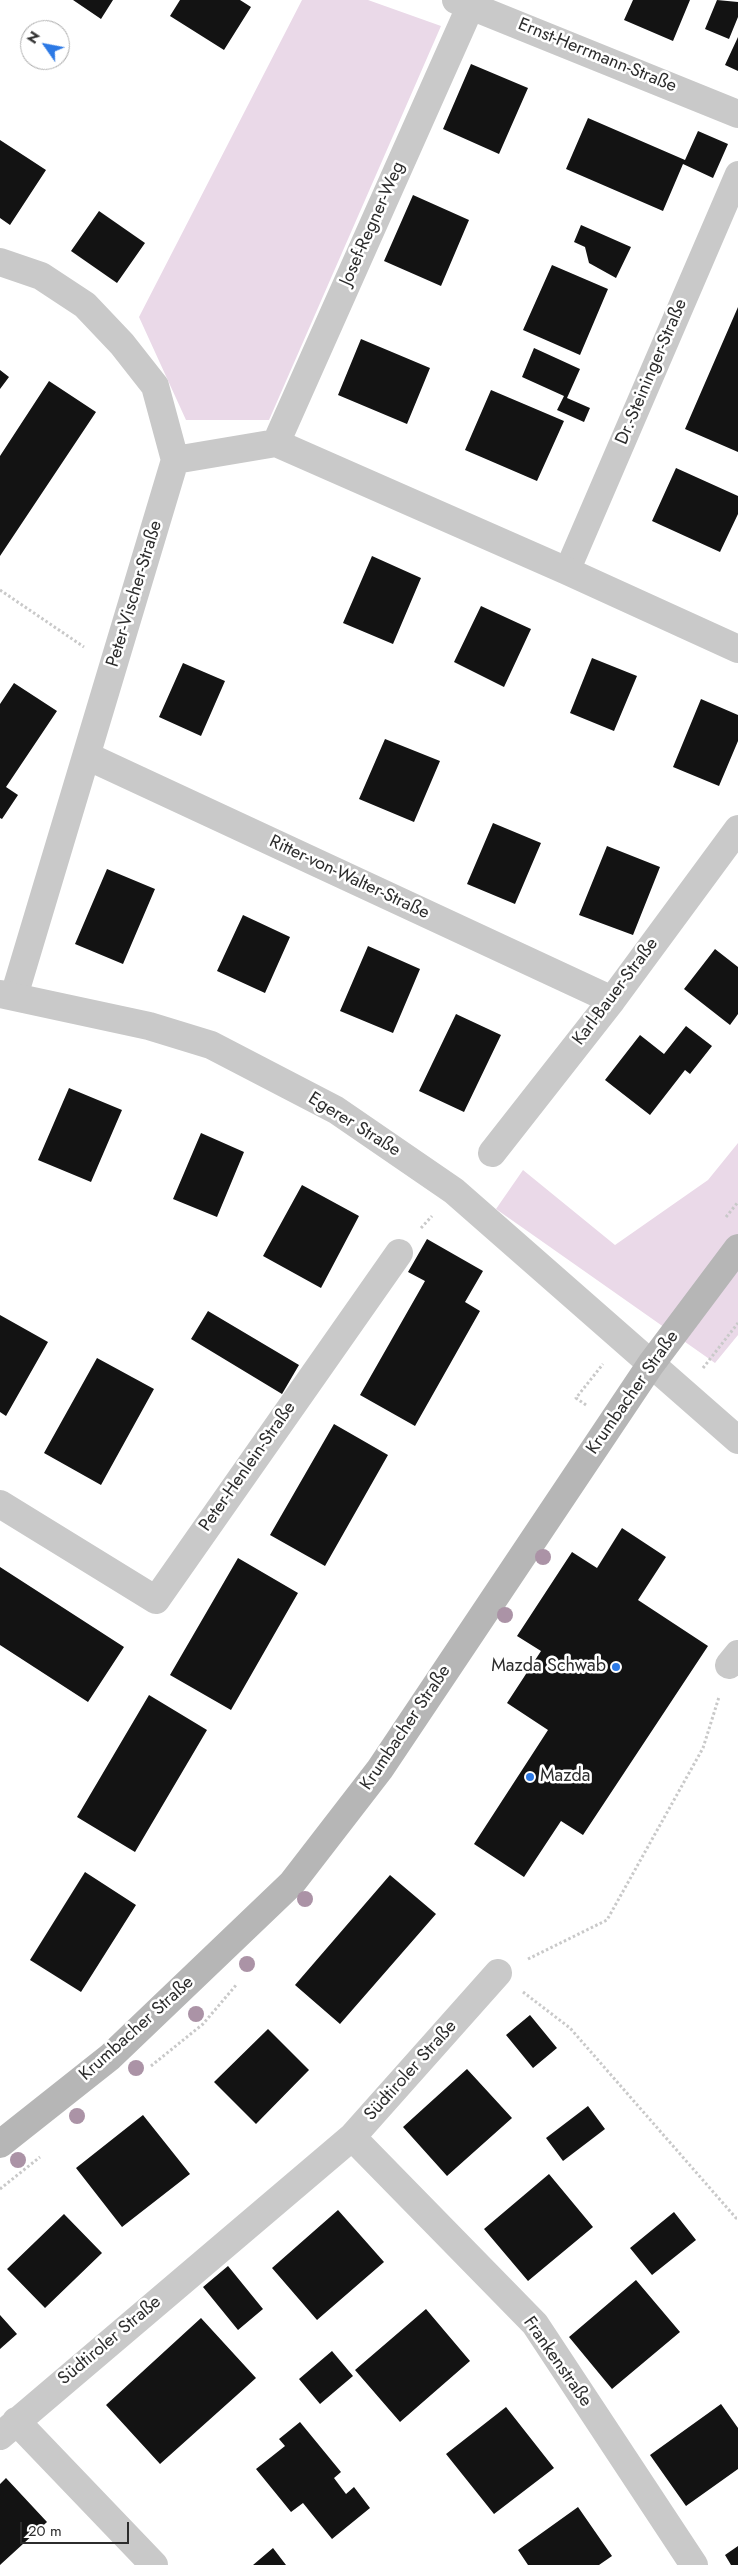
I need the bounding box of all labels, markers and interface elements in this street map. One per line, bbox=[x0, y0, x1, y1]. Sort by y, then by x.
street label: Ernst-Herrmann-Straße bbox=[515, 14, 679, 98]
north arrow bbox=[20, 20, 70, 70]
text: N bbox=[22, 27, 45, 47]
street label: Josef-Regner-Weg bbox=[336, 158, 410, 290]
street label: Dr.-Steininger-Straße bbox=[612, 296, 692, 448]
street label: Peter-Vischer-Straße bbox=[102, 518, 168, 670]
street label: Ritter-von-Walter-Straße bbox=[266, 831, 432, 925]
street label: Karl-Bauer-Straße bbox=[569, 934, 663, 1050]
street label: Egerer Straße bbox=[304, 1088, 404, 1162]
street label: Krumbacher Straße bbox=[582, 1327, 684, 1459]
street label: Peter-Henlein-Straße bbox=[195, 1398, 301, 1536]
place label: Mazda Schwab bbox=[491, 1656, 606, 1678]
street label: Krumbacher Straße bbox=[356, 1661, 456, 1795]
marker: Mazda Schwab bbox=[610, 1661, 622, 1673]
place label: Mazda bbox=[540, 1766, 590, 1788]
marker: Mazda bbox=[524, 1771, 536, 1783]
street label: Krumbacher Straße bbox=[75, 1972, 199, 2086]
street label: Südtiroler Straße bbox=[360, 2016, 462, 2126]
street label: Südtiroler Straße bbox=[54, 2292, 166, 2390]
street label: Frankenstraße bbox=[518, 2313, 596, 2411]
scale bar bbox=[22, 2512, 131, 2544]
text: 20 m bbox=[28, 2520, 62, 2542]

